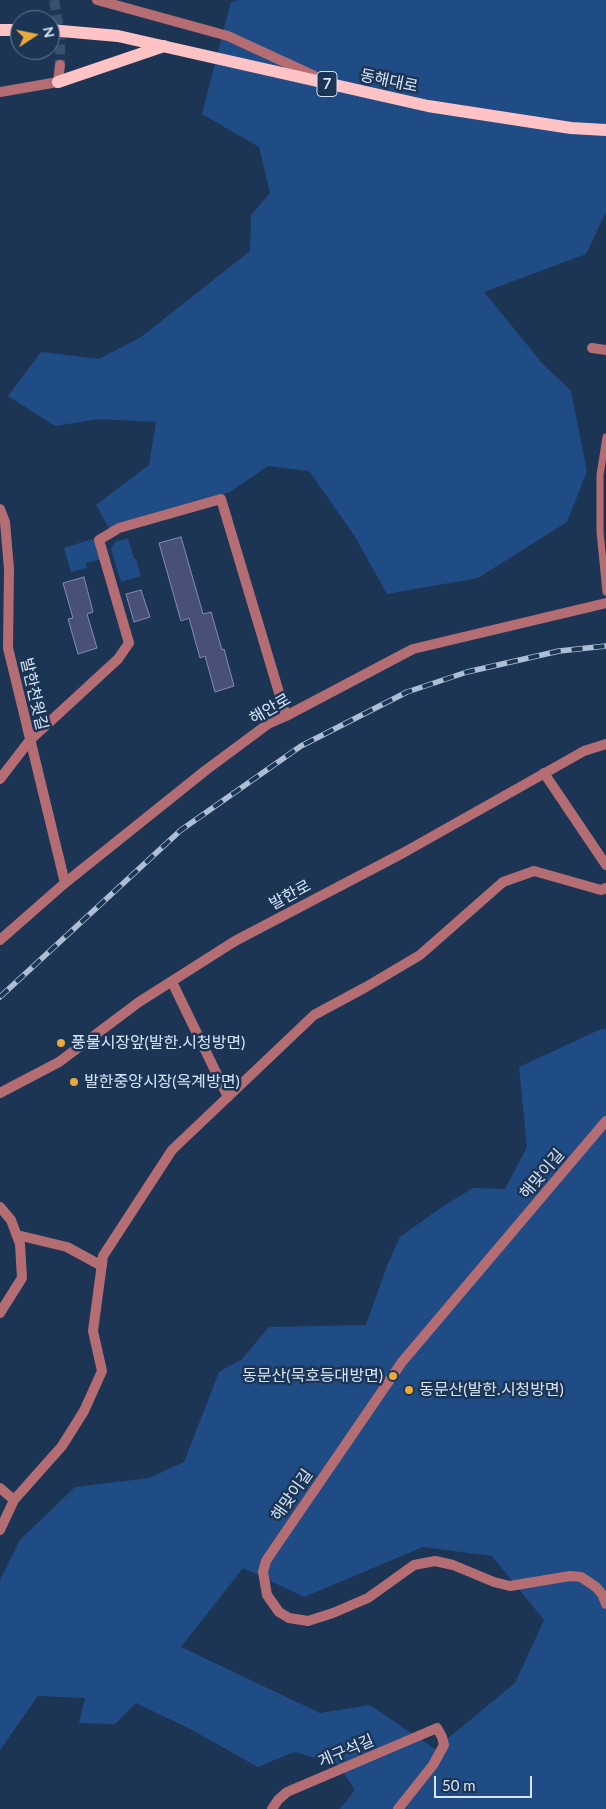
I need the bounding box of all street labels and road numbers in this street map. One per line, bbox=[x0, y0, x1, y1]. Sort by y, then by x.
street label: 동해대로 bbox=[358, 65, 420, 97]
road number: 7 bbox=[317, 72, 337, 96]
street label: 발한천윗길 bbox=[16, 656, 52, 732]
street label: 해안로 bbox=[246, 690, 294, 728]
street label: 발한로 bbox=[266, 876, 314, 914]
street label: 해맞이길 bbox=[516, 1145, 568, 1203]
street label: 해맞이길 bbox=[267, 1465, 317, 1525]
street label: 게구석길 bbox=[315, 1731, 377, 1771]

